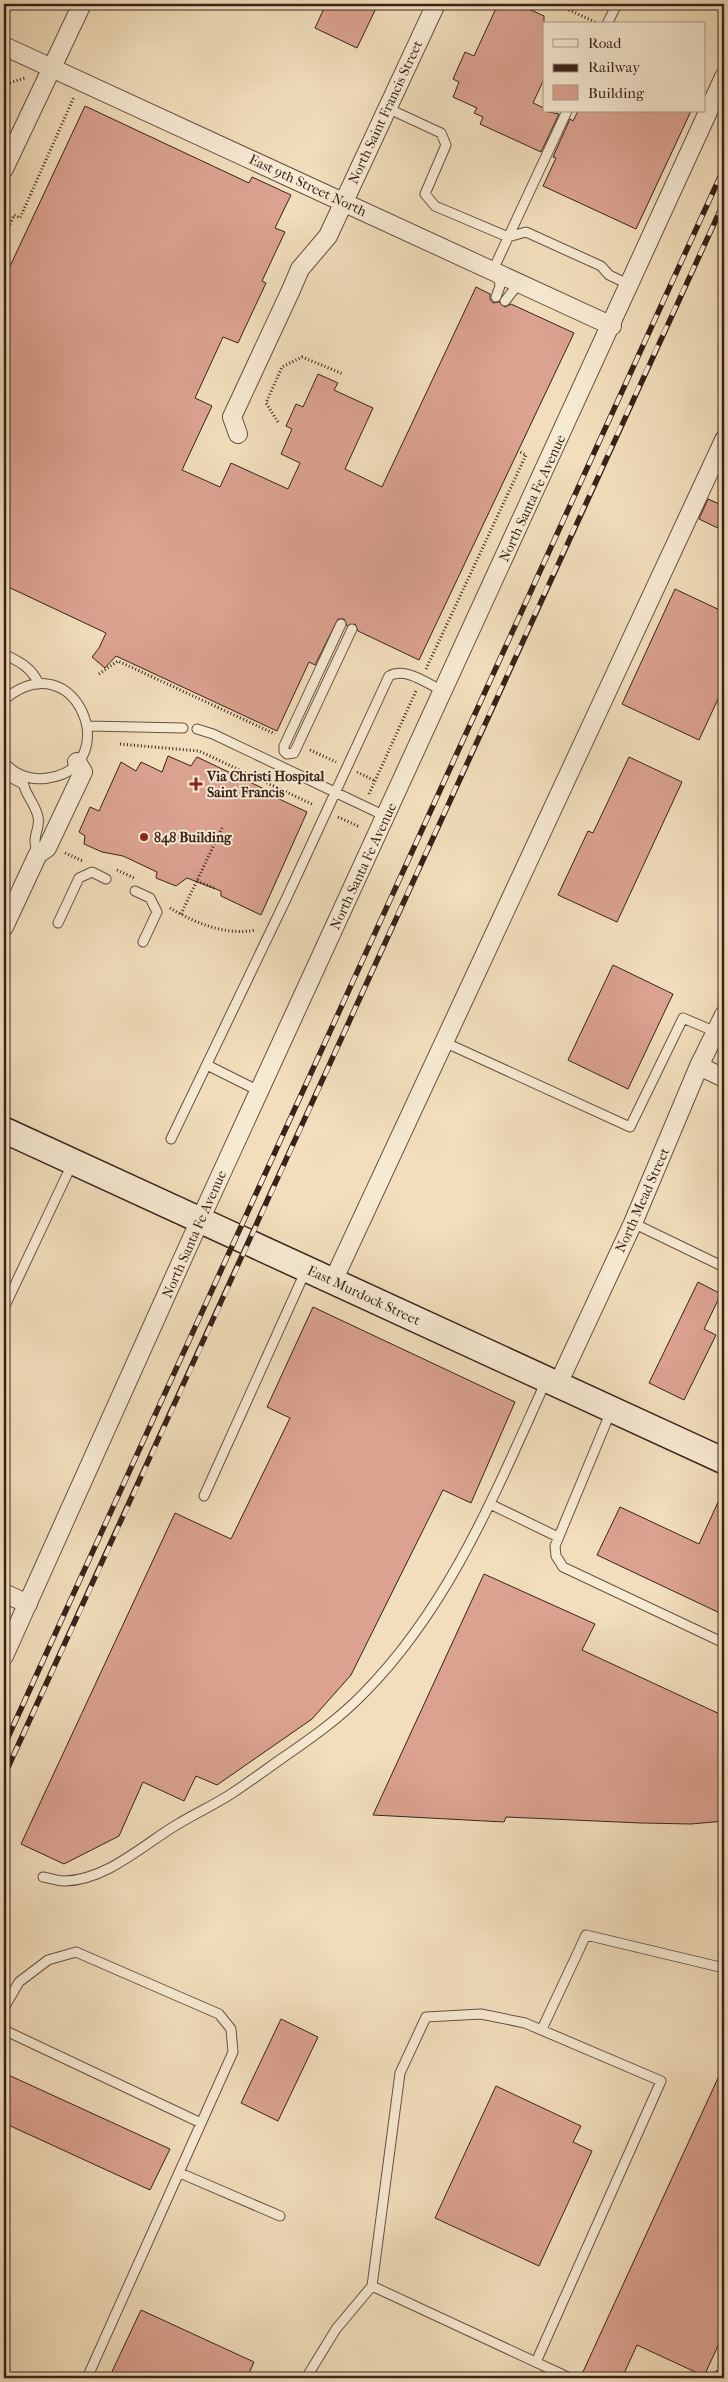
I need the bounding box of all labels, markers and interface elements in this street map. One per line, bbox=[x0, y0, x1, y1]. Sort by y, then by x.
legend bbox=[543, 22, 706, 112]
text: Road bbox=[588, 34, 622, 52]
street label: North Saint Francis Street bbox=[345, 38, 426, 187]
text: Railway bbox=[588, 58, 641, 76]
text: Building bbox=[588, 84, 645, 102]
street label: East 9th Street North bbox=[246, 151, 369, 220]
street label: North Santa Fe Avenue bbox=[496, 432, 569, 564]
place label: Via Christi Hospital Saint Francis bbox=[206, 768, 325, 801]
marker: Via Christi Hospital Saint Francis bbox=[189, 777, 203, 791]
street label: North Santa Fe Avenue bbox=[327, 800, 400, 932]
place label: 848 Building bbox=[154, 829, 232, 846]
marker: 848 Building bbox=[138, 831, 150, 843]
street label: North Mead Street bbox=[612, 1145, 673, 1255]
street label: North Santa Fe Avenue bbox=[159, 1168, 230, 1301]
street label: East Murdock Street bbox=[305, 1262, 423, 1329]

